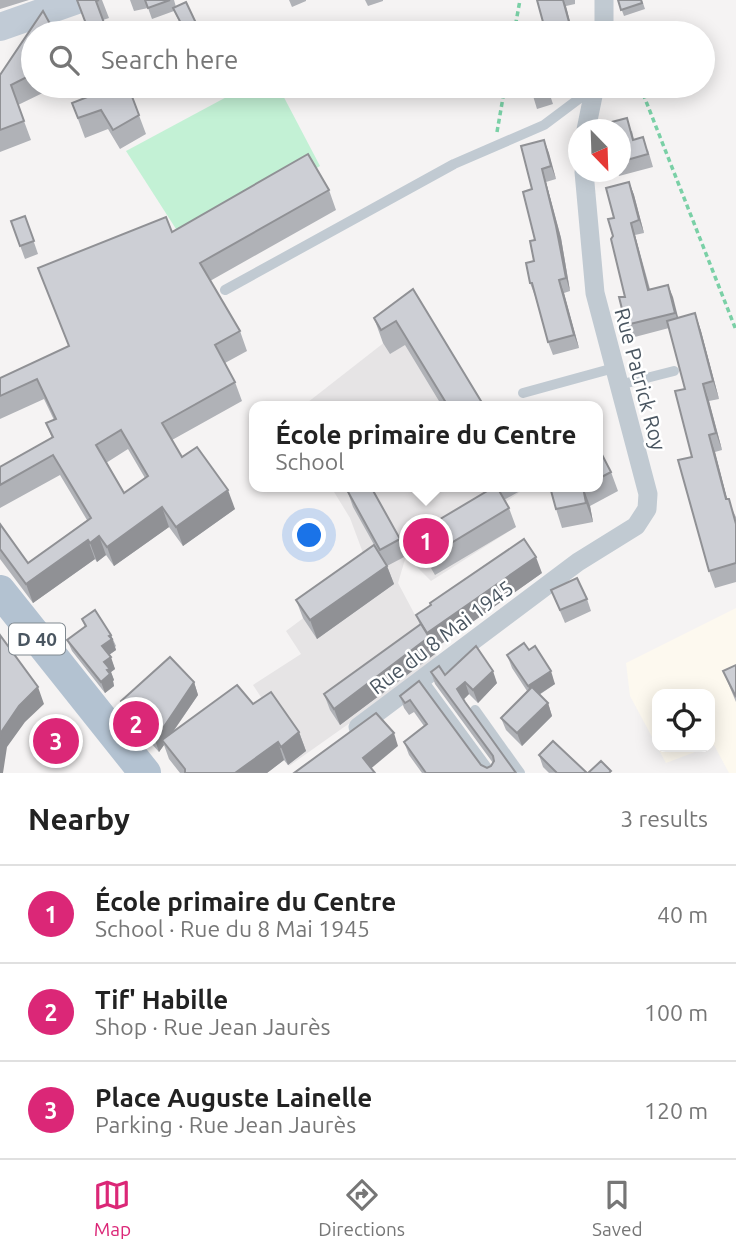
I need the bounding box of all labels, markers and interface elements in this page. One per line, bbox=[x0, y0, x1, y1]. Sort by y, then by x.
search box bbox=[21, 21, 715, 98]
icon: search bbox=[45, 41, 83, 79]
text: Search here bbox=[101, 45, 238, 74]
north arrow bbox=[568, 119, 631, 182]
street label: Rue Patrick Roy bbox=[610, 305, 672, 453]
popup bbox=[249, 401, 603, 492]
text: École primaire du Centre bbox=[275, 420, 577, 449]
text: School bbox=[275, 449, 344, 474]
pin: 1 bbox=[403, 515, 449, 567]
your location bbox=[292, 518, 326, 552]
street label: Rue du 8 Mai 1945 bbox=[364, 575, 518, 699]
road number: D 40 bbox=[9, 624, 65, 654]
map controls bbox=[652, 689, 715, 752]
button: locate bbox=[652, 689, 715, 752]
pin: 2 bbox=[113, 698, 159, 750]
pin: 3 bbox=[33, 715, 79, 767]
text: Nearby bbox=[28, 802, 130, 836]
text: 3 results bbox=[620, 806, 708, 831]
text: École primaire du Centre bbox=[95, 887, 396, 916]
text: 1 bbox=[45, 902, 57, 927]
text: 40 m bbox=[657, 902, 708, 927]
text: School · Rue du 8 Mai 1945 bbox=[95, 916, 370, 941]
text: Tif' Habille bbox=[95, 985, 228, 1014]
text: 2 bbox=[45, 1000, 57, 1025]
text: 100 m bbox=[644, 1000, 708, 1025]
text: Shop · Rue Jean Jaurès bbox=[95, 1014, 331, 1039]
text: Place Auguste Lainelle bbox=[95, 1083, 372, 1112]
text: 3 bbox=[45, 1098, 57, 1123]
text: 120 m bbox=[644, 1098, 708, 1123]
text: Parking · Rue Jean Jaurès bbox=[95, 1112, 356, 1137]
tab: Map bbox=[93, 1176, 131, 1240]
tab: Directions bbox=[318, 1176, 405, 1240]
tab: Saved bbox=[592, 1176, 643, 1240]

